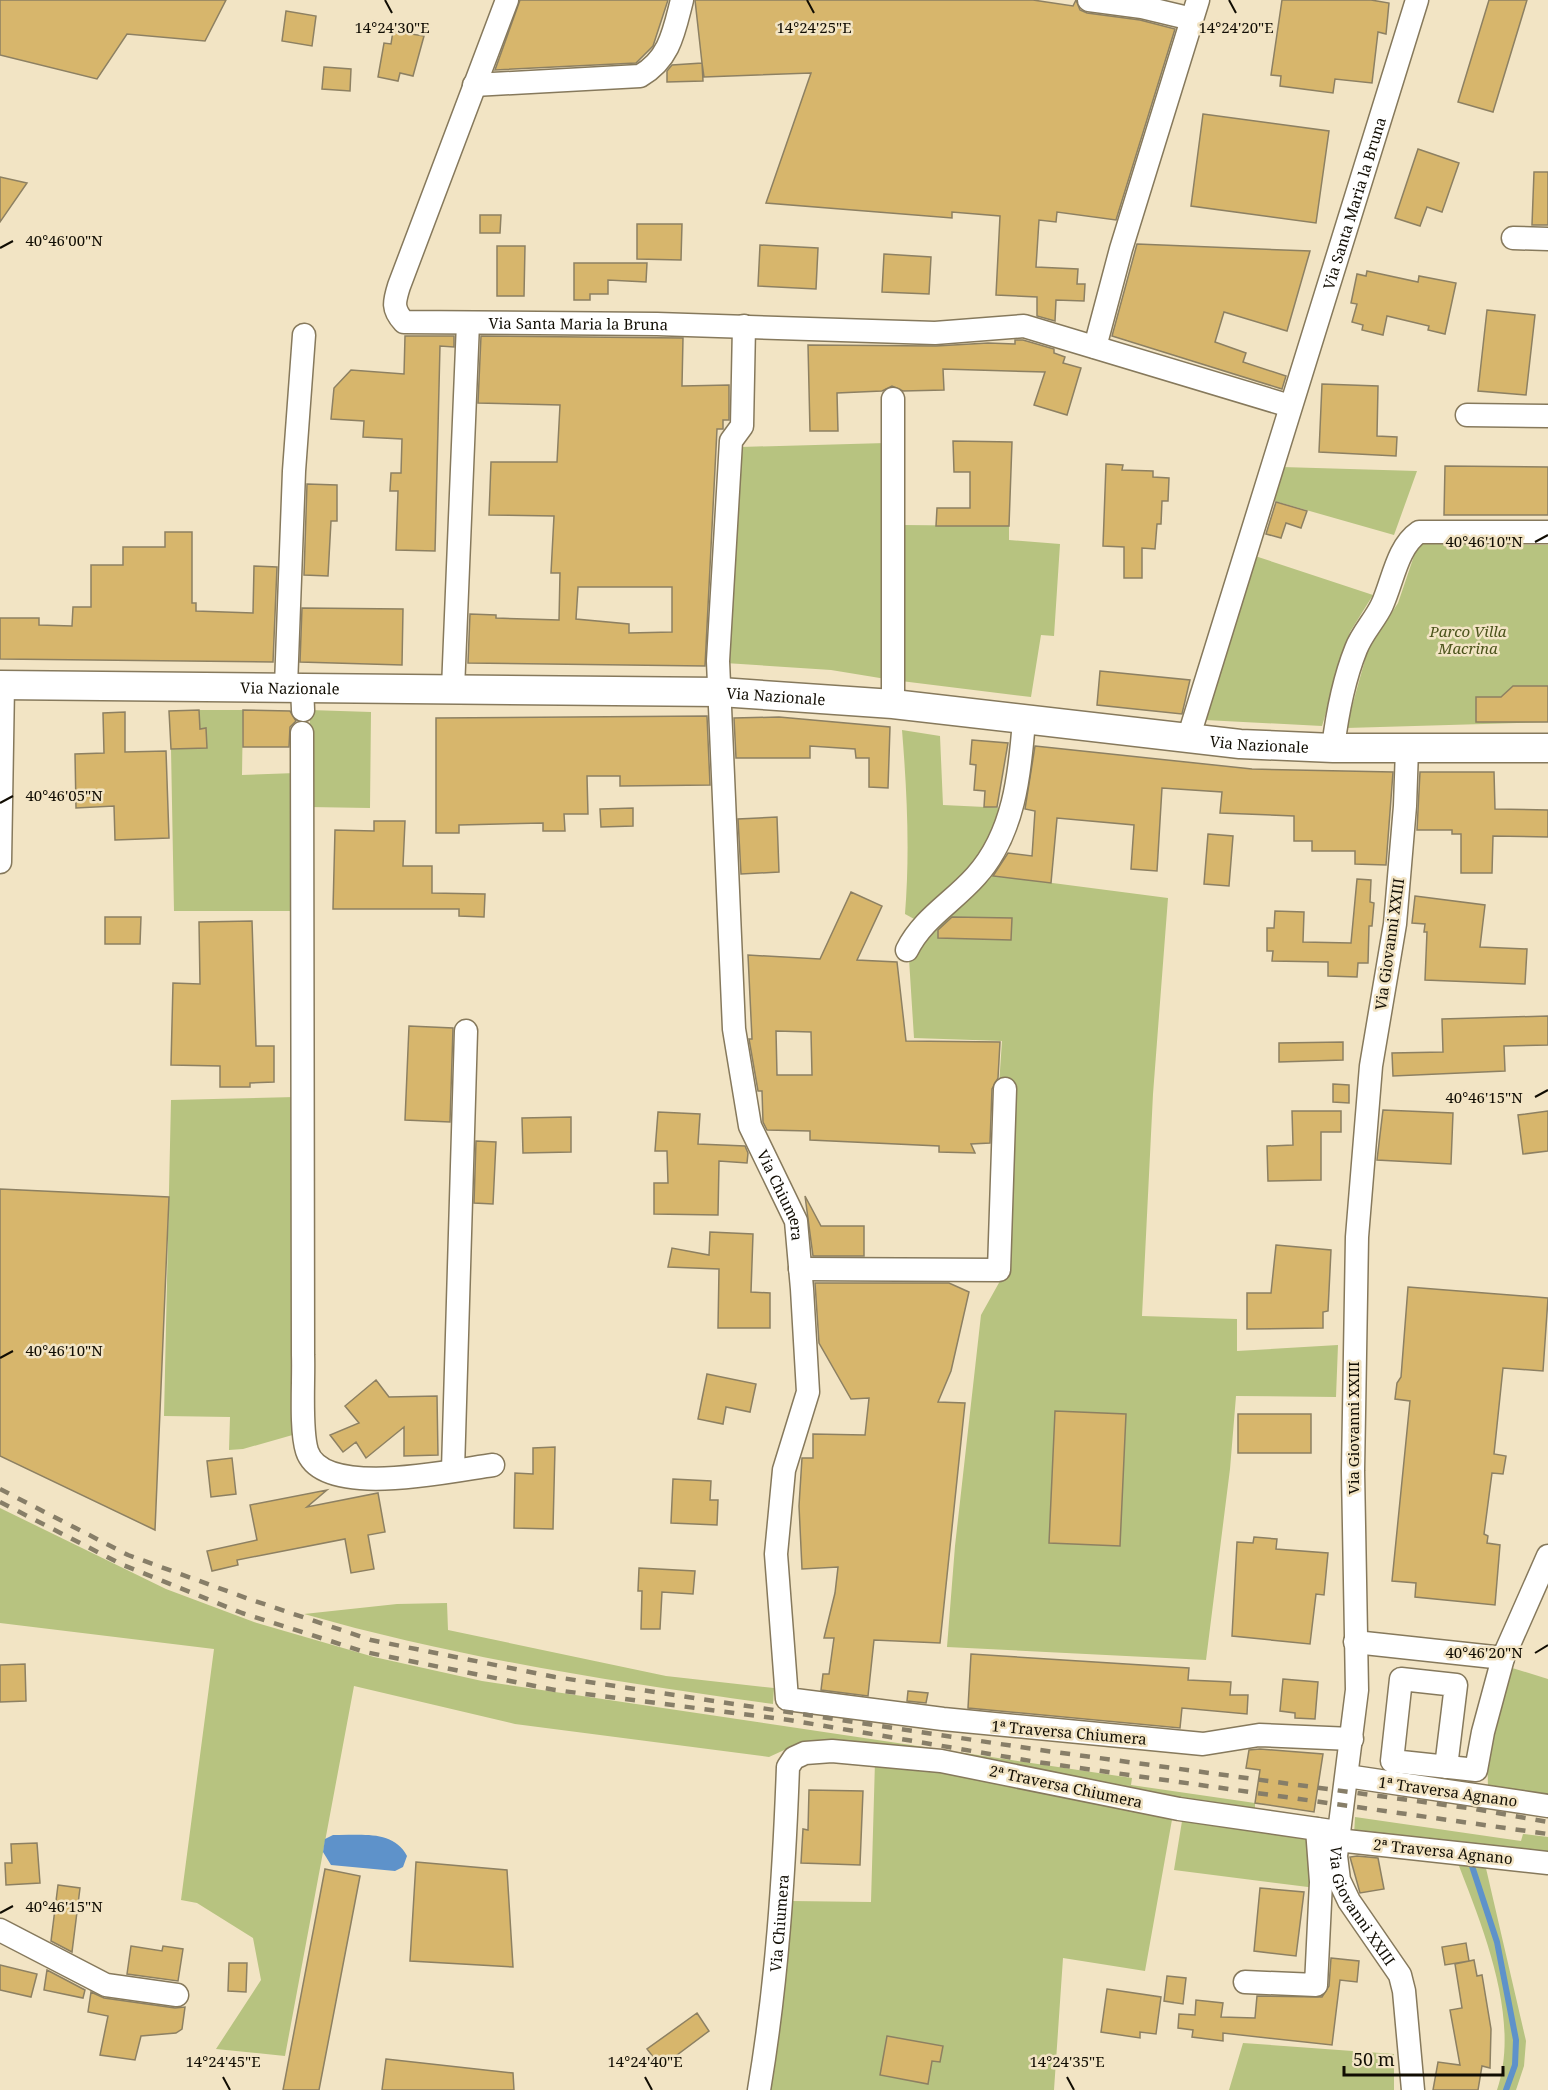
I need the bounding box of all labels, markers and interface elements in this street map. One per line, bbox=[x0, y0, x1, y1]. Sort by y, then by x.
text: 14°24'30"E bbox=[354, 17, 430, 37]
text: 14°24'25"E bbox=[776, 17, 852, 37]
text: 14°24'20"E bbox=[1198, 17, 1274, 37]
street label: Via Santa Maria la Bruna bbox=[1318, 114, 1390, 292]
text: 40°46'00"N bbox=[25, 230, 103, 250]
street label: Via Santa Maria la Bruna bbox=[488, 313, 668, 334]
text: 40°46'10"N bbox=[1445, 531, 1523, 551]
park label: Parco Villa Macrina bbox=[1428, 621, 1507, 658]
street label: Via Nazionale bbox=[240, 677, 340, 698]
street label: Via Nazionale bbox=[726, 682, 826, 709]
street label: Via Nazionale bbox=[1209, 731, 1309, 757]
text: 40°46'05"N bbox=[25, 785, 103, 805]
street label: Via Giovanni XXIII bbox=[1370, 877, 1408, 1011]
text: 40°46'15"N bbox=[1445, 1087, 1523, 1107]
street label: Via Chiumera bbox=[753, 1146, 808, 1242]
text: 40°46'10"N bbox=[25, 1340, 103, 1360]
street label: Via Giovanni XXIII bbox=[1343, 1362, 1363, 1494]
text: 40°46'20"N bbox=[1445, 1642, 1523, 1662]
street label: 1ª Traversa Chiumera bbox=[991, 1715, 1147, 1749]
street label: 2ª Traversa Chiumera bbox=[988, 1760, 1144, 1812]
street label: 1ª Traversa Agnano bbox=[1377, 1771, 1519, 1811]
street label: 2ª Traversa Agnano bbox=[1372, 1834, 1514, 1868]
street label: Via Giovanni XXIII bbox=[1326, 1845, 1400, 1969]
street label: Via Chiumera bbox=[765, 1874, 793, 1973]
text: 40°46'15"N bbox=[25, 1896, 103, 1916]
scale bar bbox=[1344, 2039, 1503, 2077]
text: 50 m bbox=[1353, 2047, 1395, 2071]
text: 14°24'45"E bbox=[185, 2051, 261, 2071]
text: 14°24'40"E bbox=[607, 2051, 683, 2071]
text: 14°24'35"E bbox=[1029, 2051, 1105, 2071]

